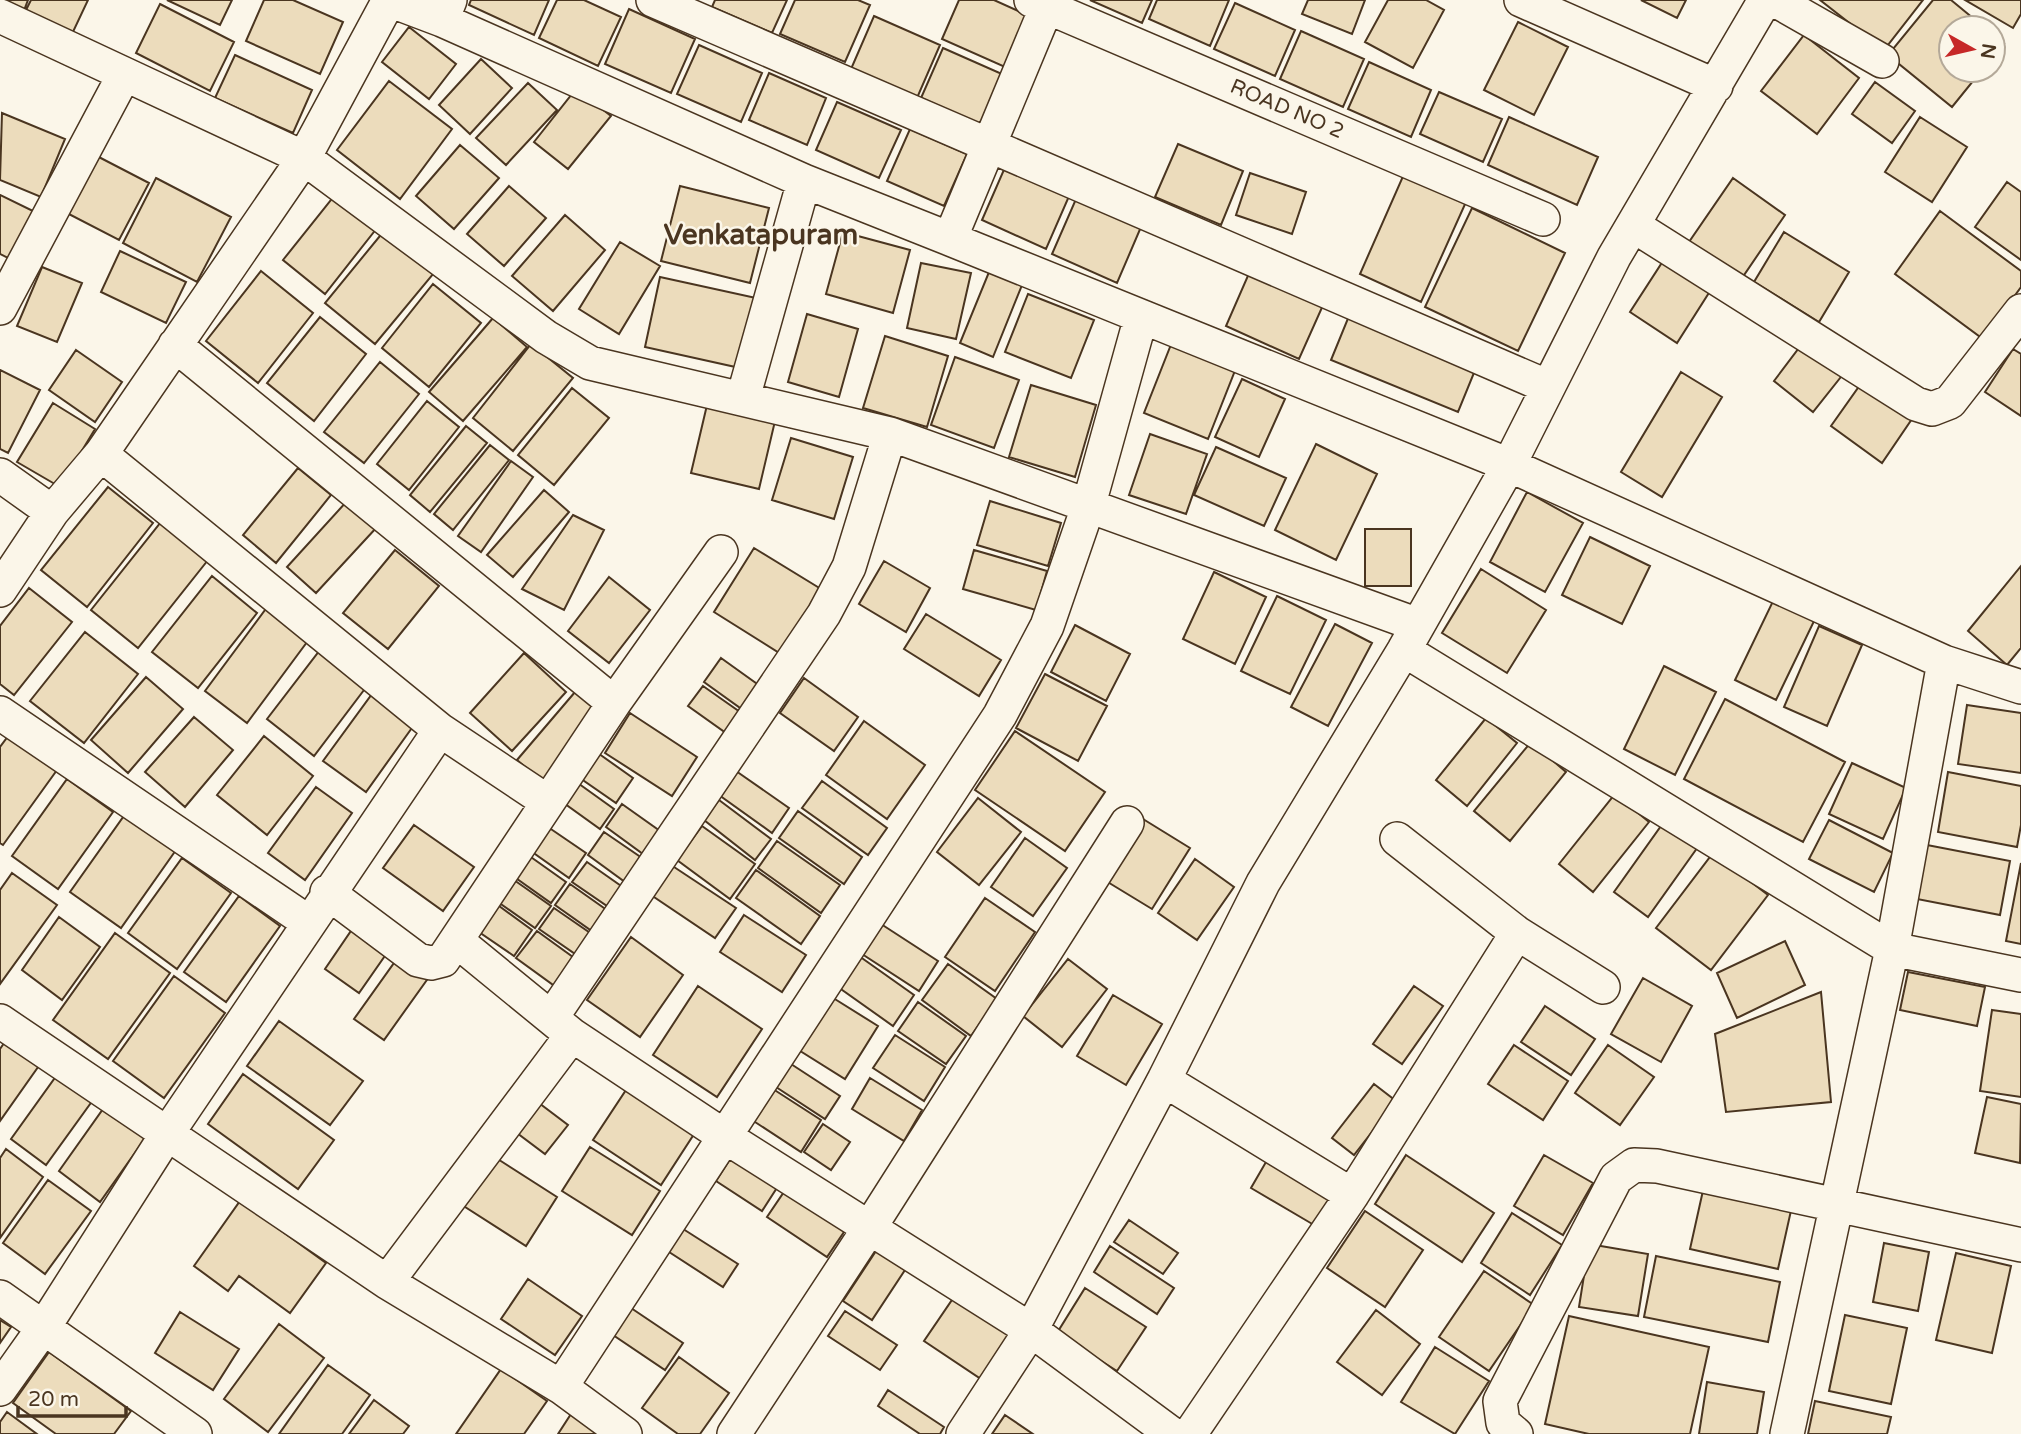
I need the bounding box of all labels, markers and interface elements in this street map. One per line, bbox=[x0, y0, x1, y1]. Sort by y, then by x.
north arrow bbox=[1937, 14, 2007, 84]
text: N bbox=[1976, 42, 2000, 60]
street label: ROAD NO 2 bbox=[1226, 74, 1348, 144]
district label: Venkatapuram bbox=[664, 218, 858, 252]
scale bar bbox=[18, 1374, 126, 1418]
text: 20 m bbox=[28, 1387, 79, 1412]

